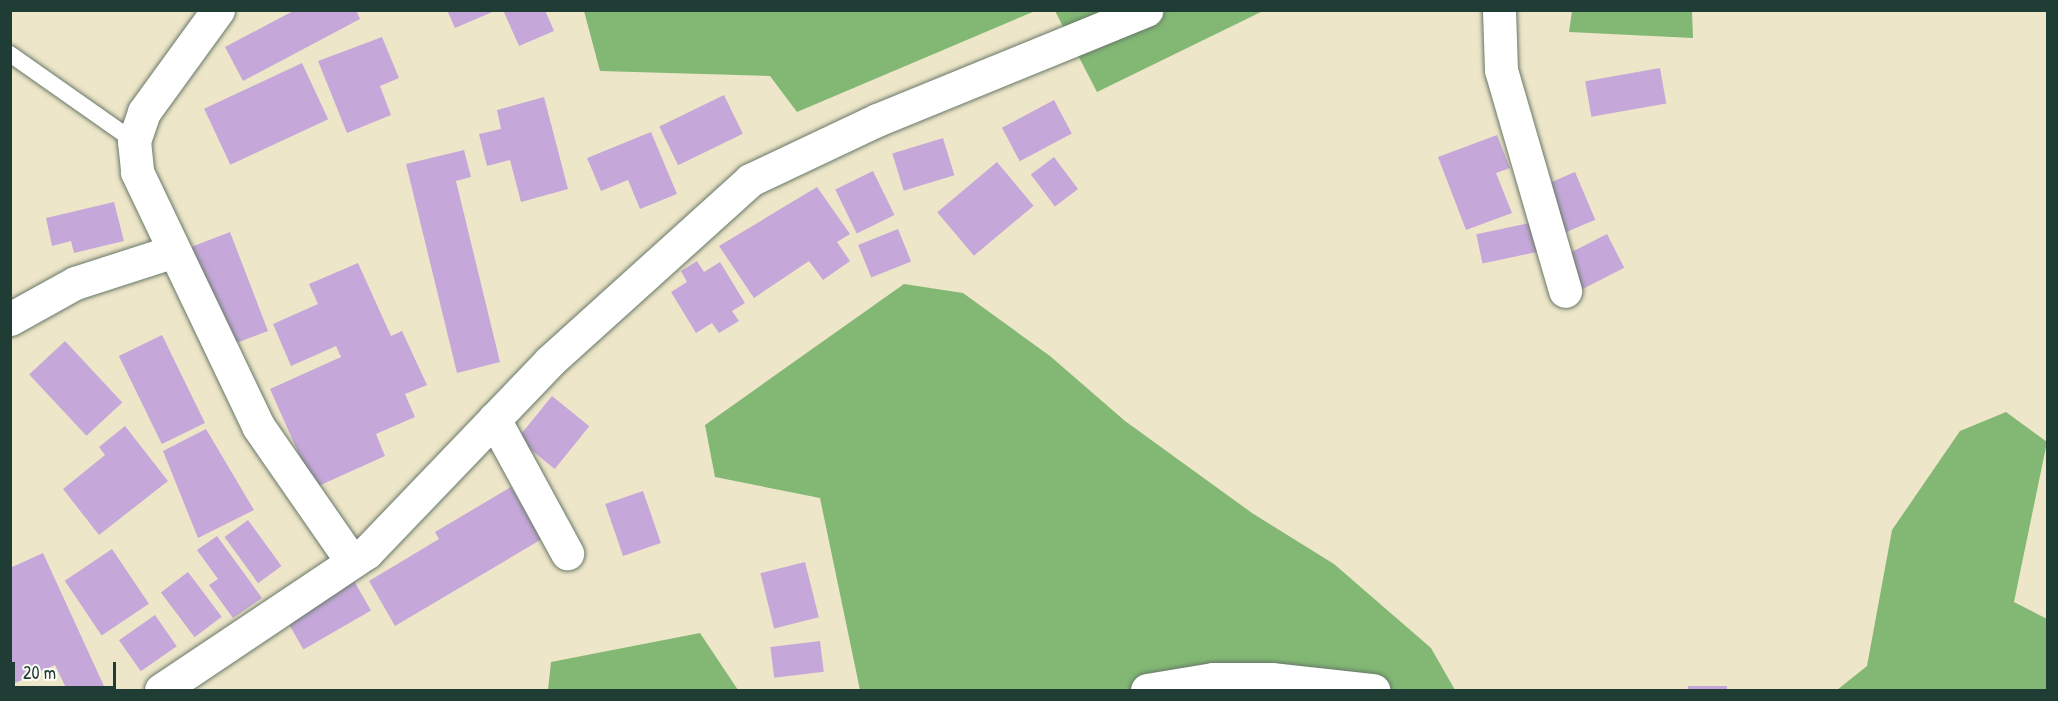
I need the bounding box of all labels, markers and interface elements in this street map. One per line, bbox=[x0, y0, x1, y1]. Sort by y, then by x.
scale bar bbox=[15, 650, 118, 688]
text: 20 m bbox=[23, 660, 56, 685]

